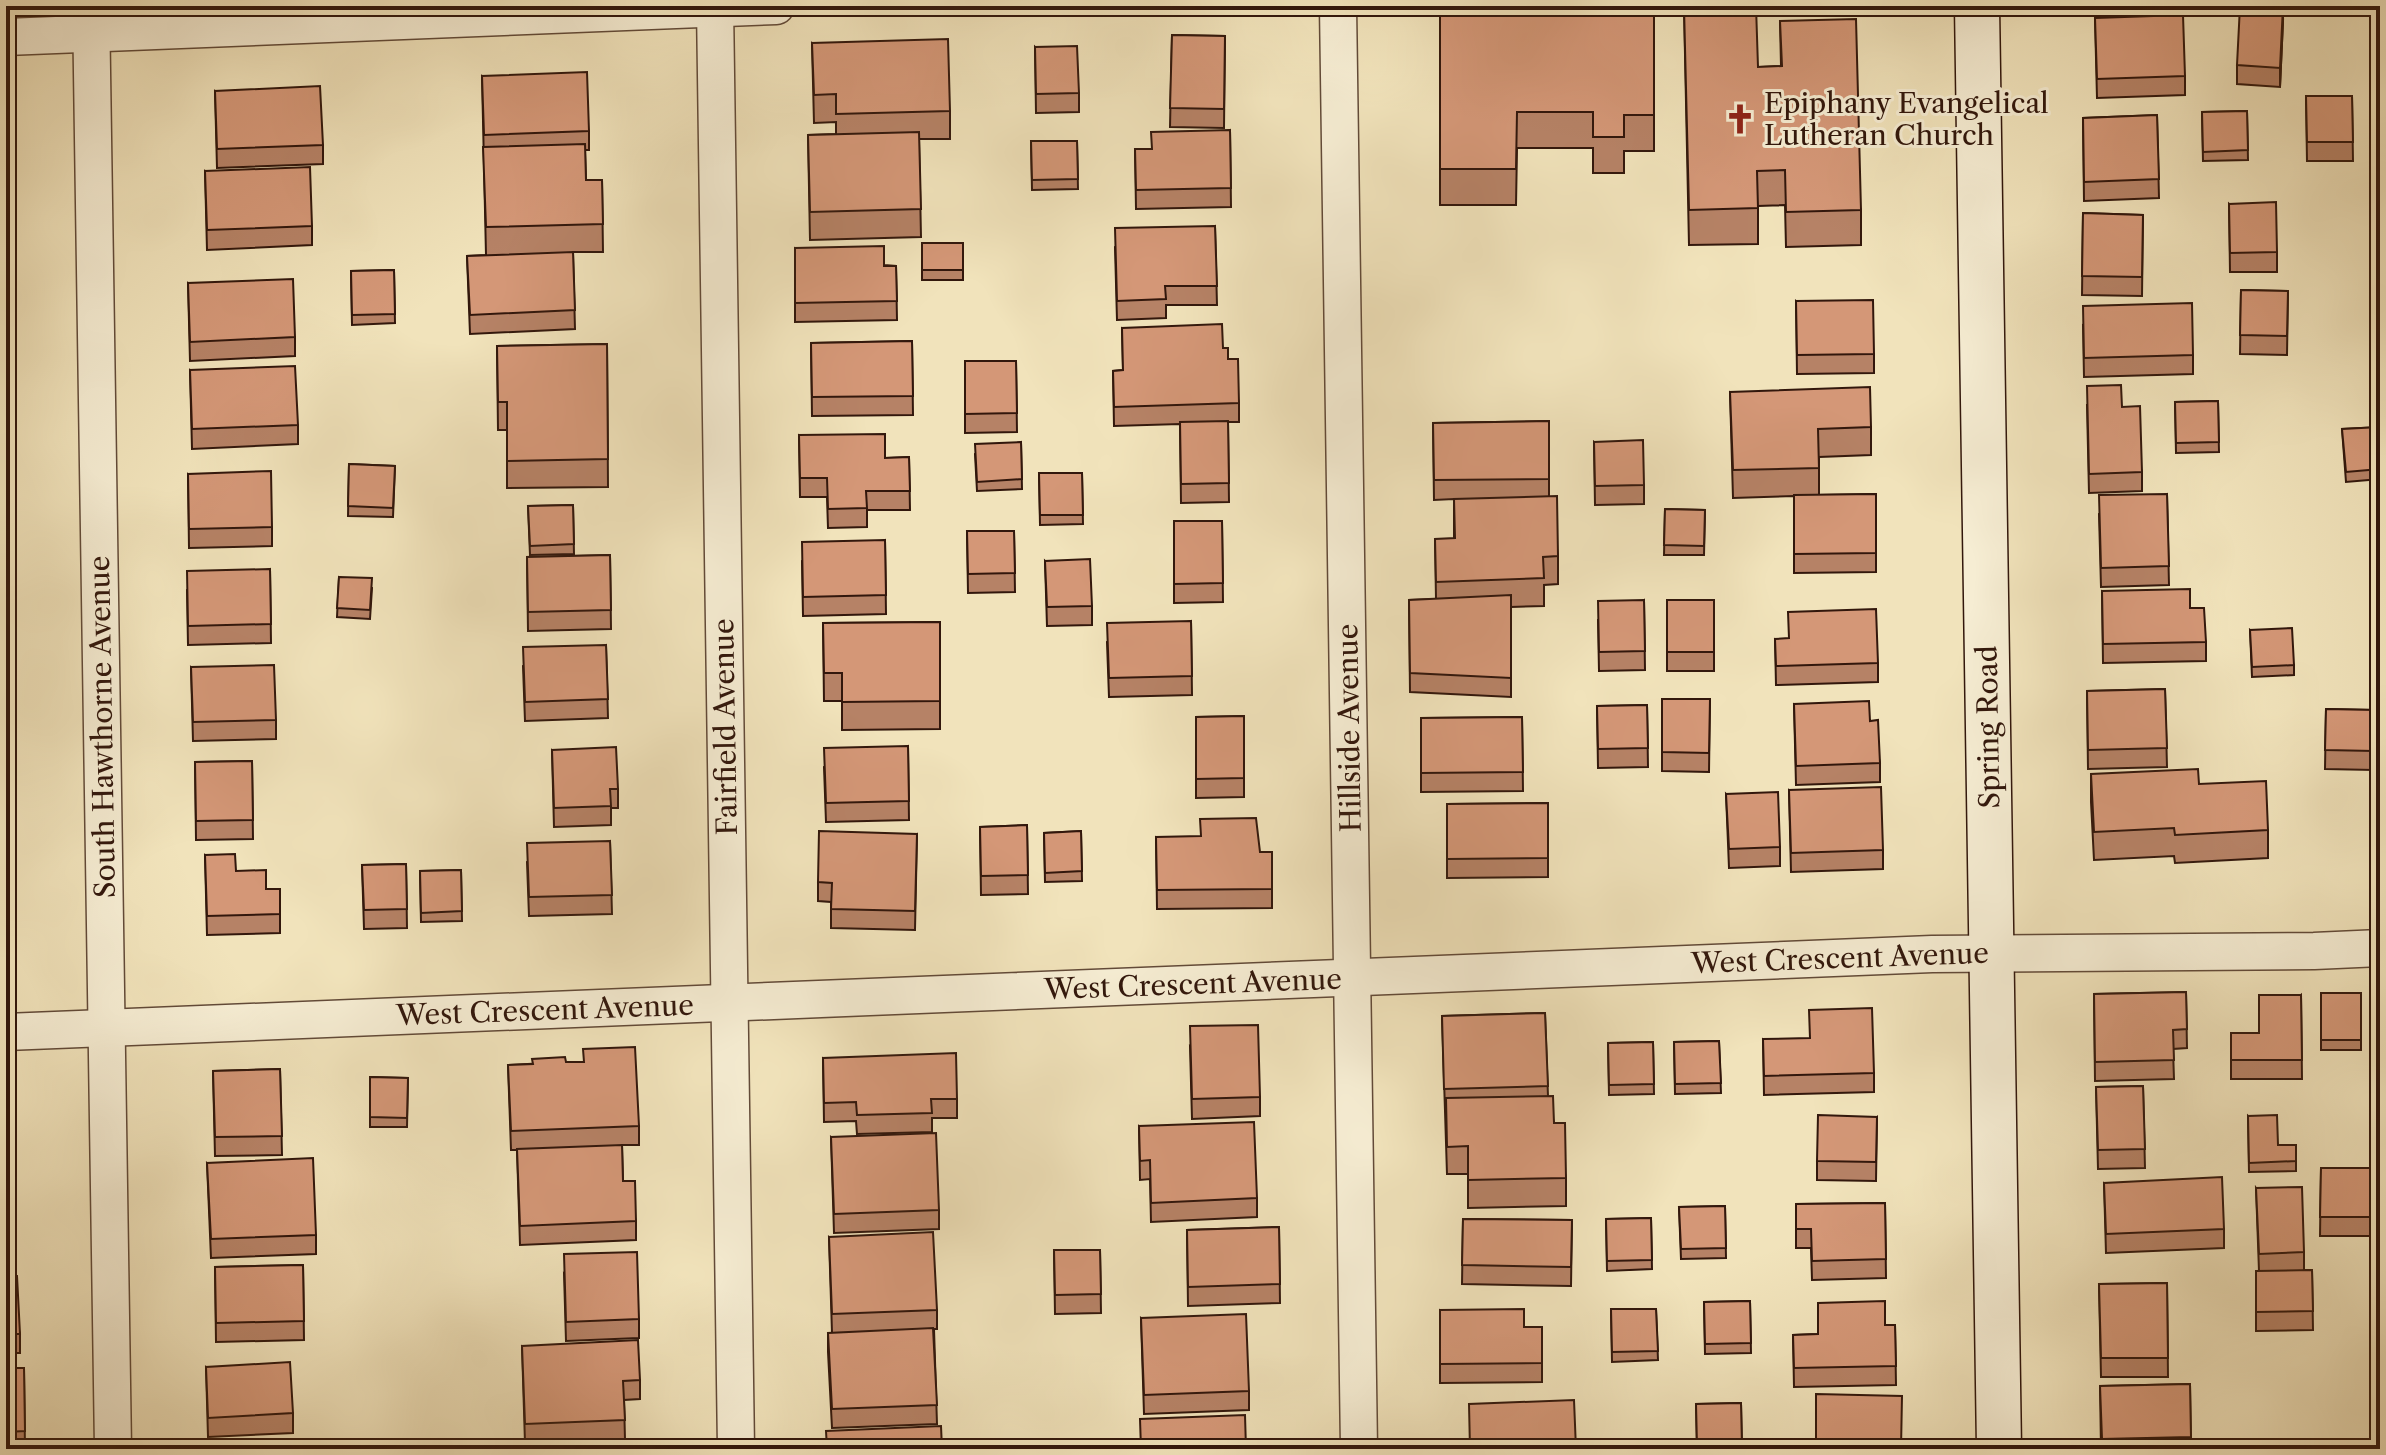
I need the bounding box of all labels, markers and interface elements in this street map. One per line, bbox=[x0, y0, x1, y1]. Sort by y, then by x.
place label: Epiphany Evangelical Lutheran Church bbox=[1764, 86, 2048, 152]
church icon: Epiphany Evangelical Lutheran Church bbox=[1723, 102, 1757, 136]
street label: South Hawthorne Avenue bbox=[82, 555, 122, 899]
street label: Fairfield Avenue bbox=[706, 618, 744, 836]
street label: Hillside Avenue bbox=[1330, 623, 1368, 833]
street label: Spring Road bbox=[1970, 645, 2006, 809]
street label: West Crescent Avenue bbox=[1690, 936, 1989, 980]
street label: West Crescent Avenue bbox=[1043, 962, 1342, 1006]
street label: West Crescent Avenue bbox=[395, 988, 694, 1032]

